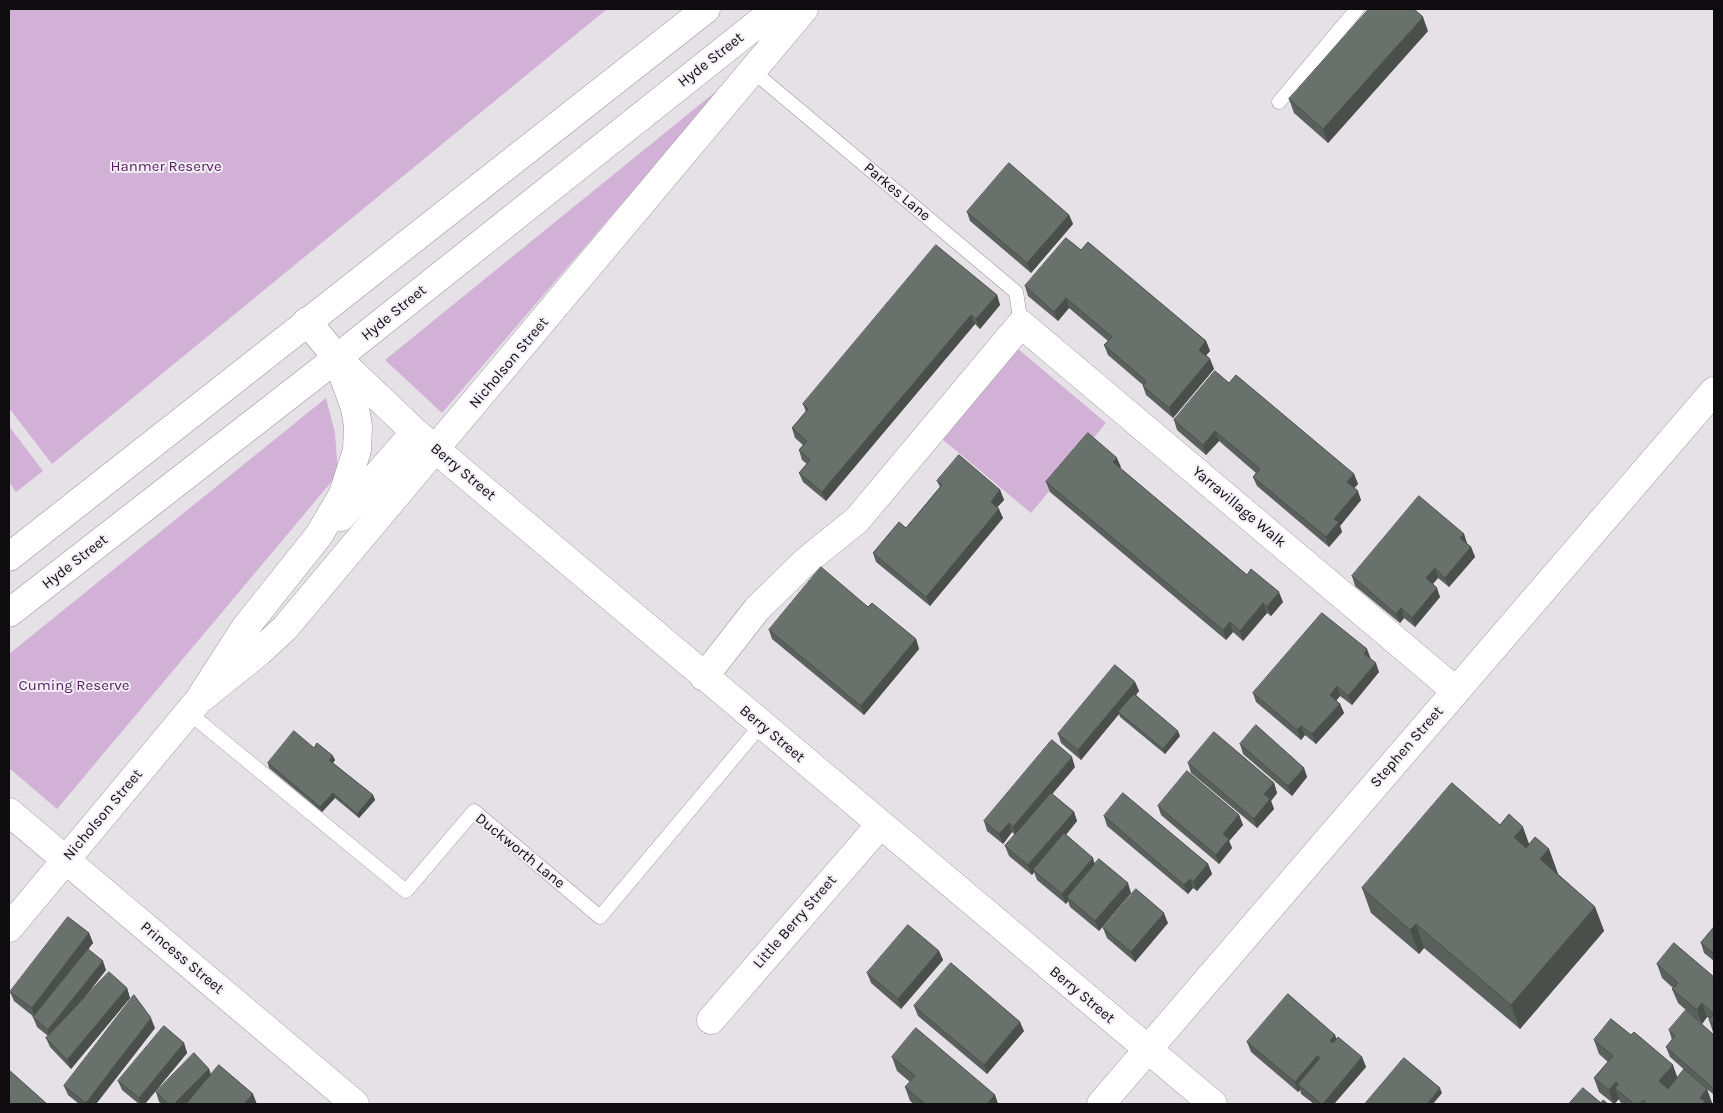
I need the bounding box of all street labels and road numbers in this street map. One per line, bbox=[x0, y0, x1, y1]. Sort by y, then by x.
street label: Hyde Street bbox=[675, 29, 747, 91]
street label: Parkes Lane bbox=[860, 159, 934, 225]
street label: Hyde Street bbox=[358, 281, 430, 345]
street label: Nicholson Street bbox=[466, 314, 552, 412]
street label: Berry Street bbox=[427, 440, 499, 504]
street label: Yarravillage Walk bbox=[1188, 463, 1290, 551]
street label: Hyde Street bbox=[39, 531, 111, 593]
street label: Berry Street bbox=[736, 702, 808, 766]
street label: Stephen Street bbox=[1367, 703, 1447, 791]
street label: Nicholson Street bbox=[60, 766, 146, 864]
street label: Duckworth Lane bbox=[472, 809, 568, 893]
street label: Little Berry Street bbox=[750, 872, 840, 972]
street label: Princess Street bbox=[137, 918, 227, 998]
street label: Berry Street bbox=[1046, 963, 1118, 1027]

